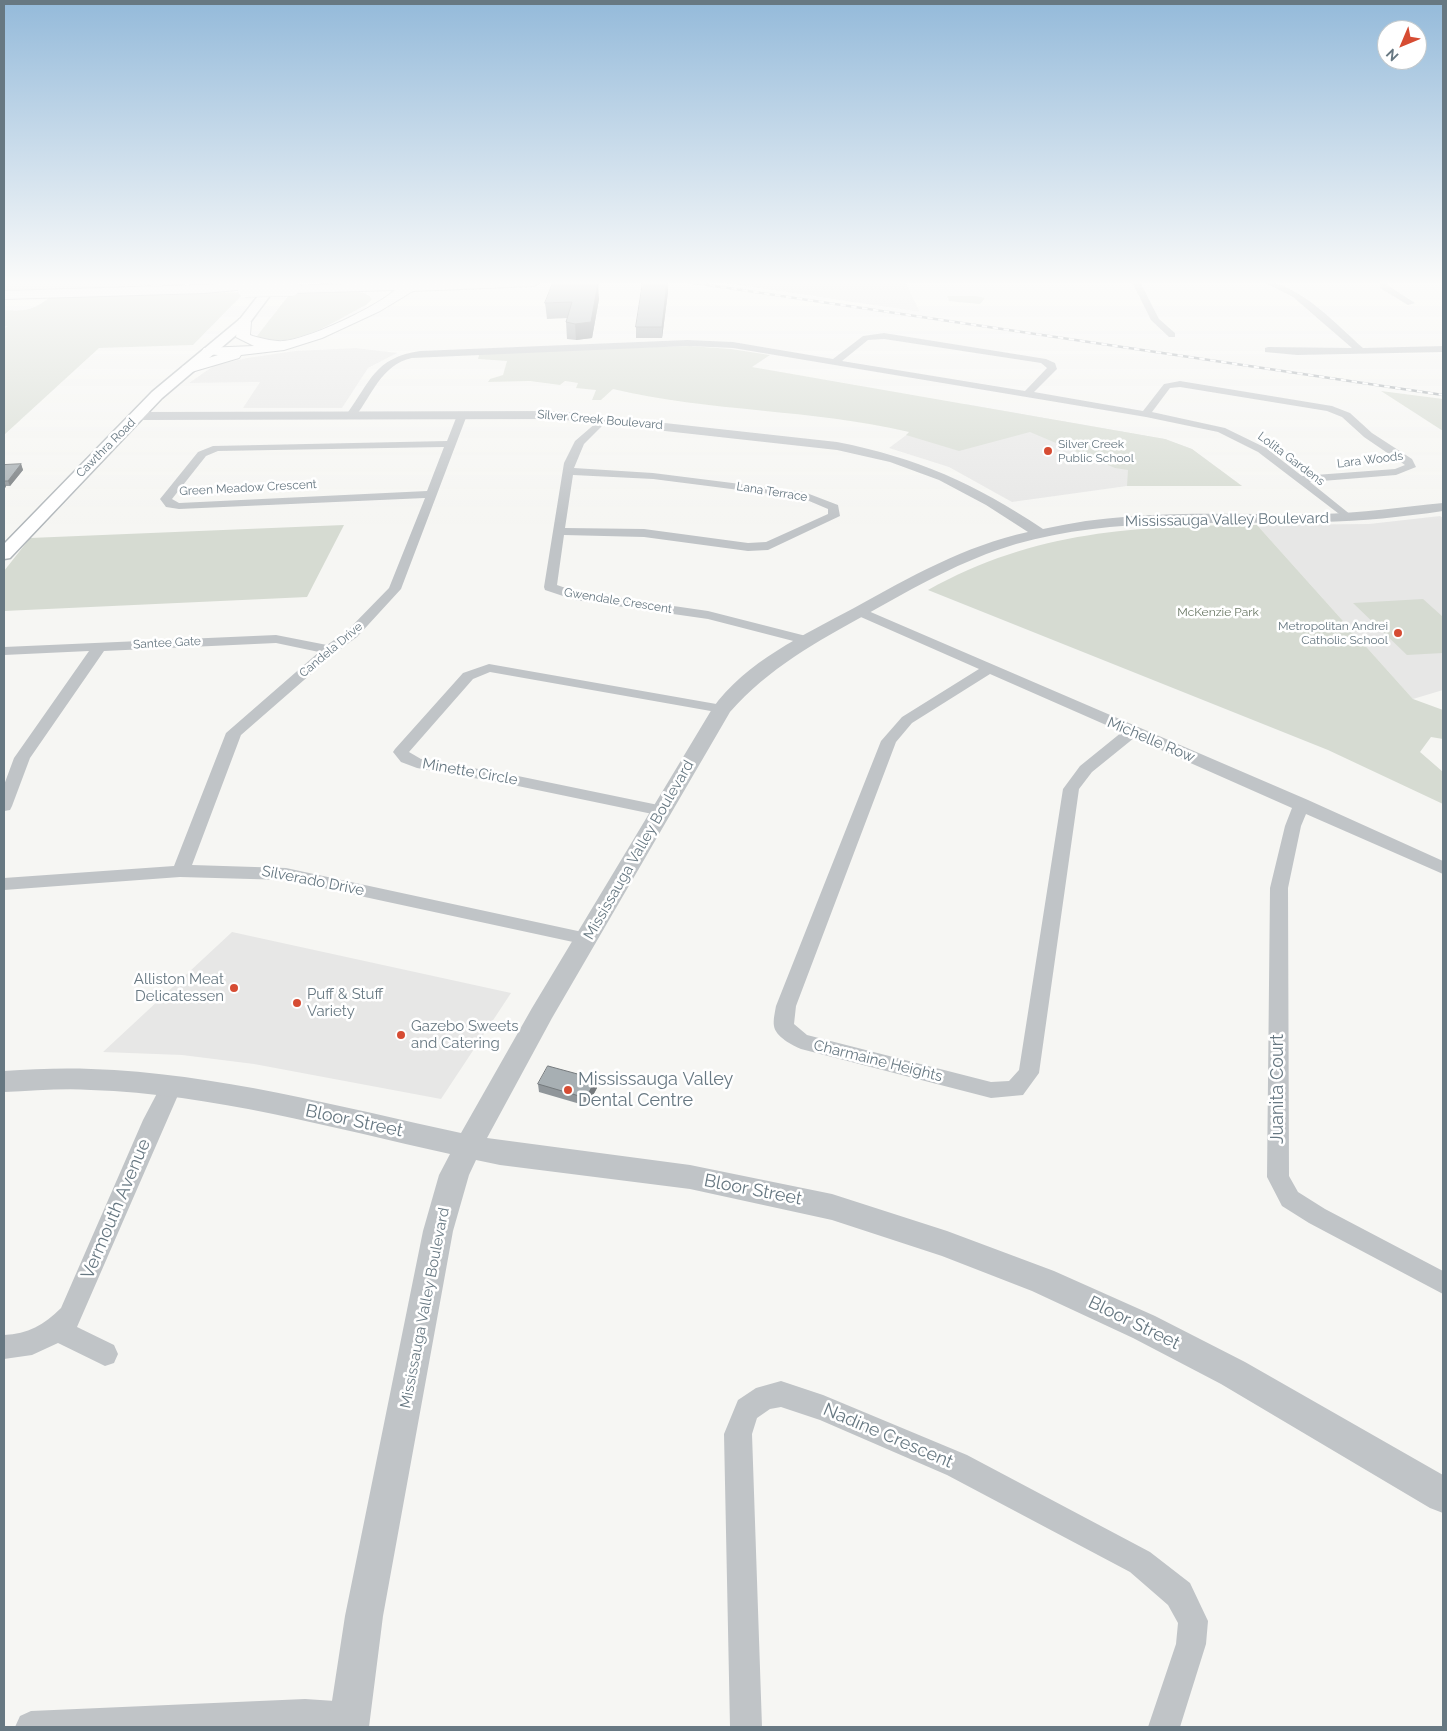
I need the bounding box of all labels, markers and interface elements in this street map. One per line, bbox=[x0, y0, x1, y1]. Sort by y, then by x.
north arrow bbox=[1377, 20, 1427, 70]
text: N bbox=[1383, 45, 1402, 64]
street label: Silver Creek Boulevard bbox=[537, 407, 663, 433]
street label: Cawthra Road bbox=[73, 415, 139, 481]
street label: Lolita Gardens bbox=[1255, 429, 1327, 489]
place label: Silver Creek Public School bbox=[1058, 437, 1134, 465]
marker: Silver Creek Public School bbox=[1042, 445, 1054, 457]
street label: Lara Woods bbox=[1336, 449, 1404, 471]
street label: Green Meadow Crescent bbox=[179, 477, 317, 499]
street label: Lana Terrace bbox=[735, 479, 809, 505]
street label: Mississauga Valley Boulevard bbox=[1125, 509, 1329, 531]
street label: Gwendale Crescent bbox=[563, 585, 673, 617]
park label: McKenzie Park bbox=[1177, 605, 1259, 619]
street label: Candela Drive bbox=[297, 619, 365, 681]
place label: Metropolitan Andrei Catholic School bbox=[1278, 619, 1388, 647]
marker: Metropolitan Andrei Catholic School bbox=[1392, 627, 1404, 639]
street label: Santee Gate bbox=[133, 634, 201, 652]
street label: Michelle Row bbox=[1104, 713, 1198, 767]
street label: Minette Circle bbox=[421, 755, 519, 789]
street label: Mississauga Valley Boulevard bbox=[580, 757, 698, 943]
street label: Silverado Drive bbox=[260, 862, 366, 900]
place label: Alliston Meat Delicatessen bbox=[134, 970, 224, 1005]
marker: Alliston Meat Delicatessen bbox=[228, 982, 240, 994]
place label: Puff & Stuff Variety bbox=[307, 985, 383, 1020]
marker: Puff & Stuff Variety bbox=[291, 997, 303, 1009]
place label: Gazebo Sweets and Catering bbox=[411, 1017, 519, 1052]
marker: Gazebo Sweets and Catering bbox=[395, 1029, 407, 1041]
street label: Juanita Court bbox=[1267, 1034, 1289, 1144]
street label: Charmaine Heights bbox=[812, 1036, 944, 1086]
place label: Mississauga Valley Dental Centre bbox=[578, 1069, 733, 1112]
marker: Mississauga Valley Dental Centre bbox=[562, 1084, 574, 1096]
street label: Bloor Street bbox=[303, 1100, 405, 1142]
street label: Vermouth Avenue bbox=[77, 1136, 155, 1282]
street label: Bloor Street bbox=[702, 1170, 804, 1210]
street label: Mississauga Valley Boulevard bbox=[397, 1206, 453, 1410]
street label: Bloor Street bbox=[1085, 1292, 1183, 1354]
street label: Nadine Crescent bbox=[820, 1399, 956, 1473]

